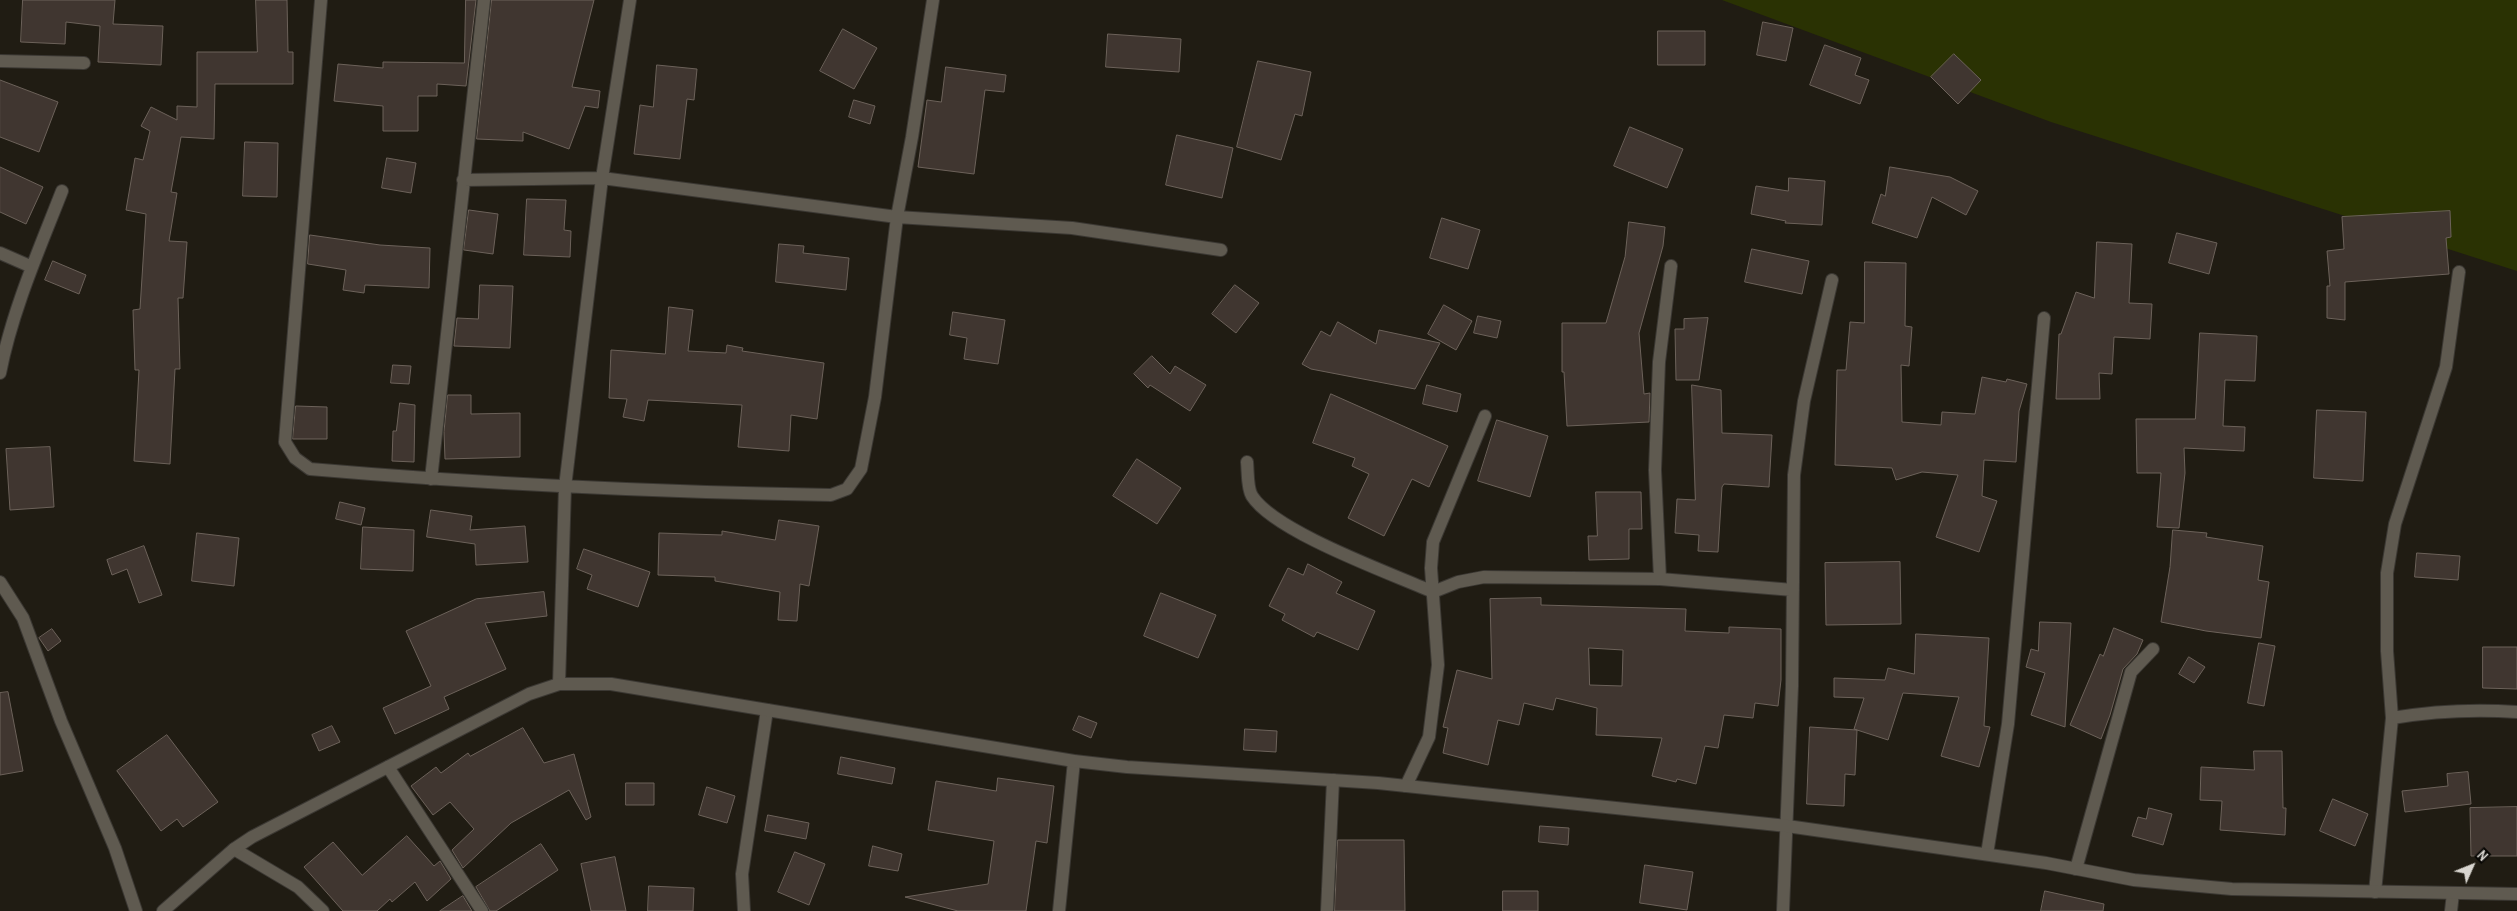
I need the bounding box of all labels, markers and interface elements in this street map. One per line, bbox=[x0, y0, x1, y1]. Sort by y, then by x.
north arrow bbox=[2447, 841, 2497, 891]
text: N bbox=[2473, 846, 2492, 865]

